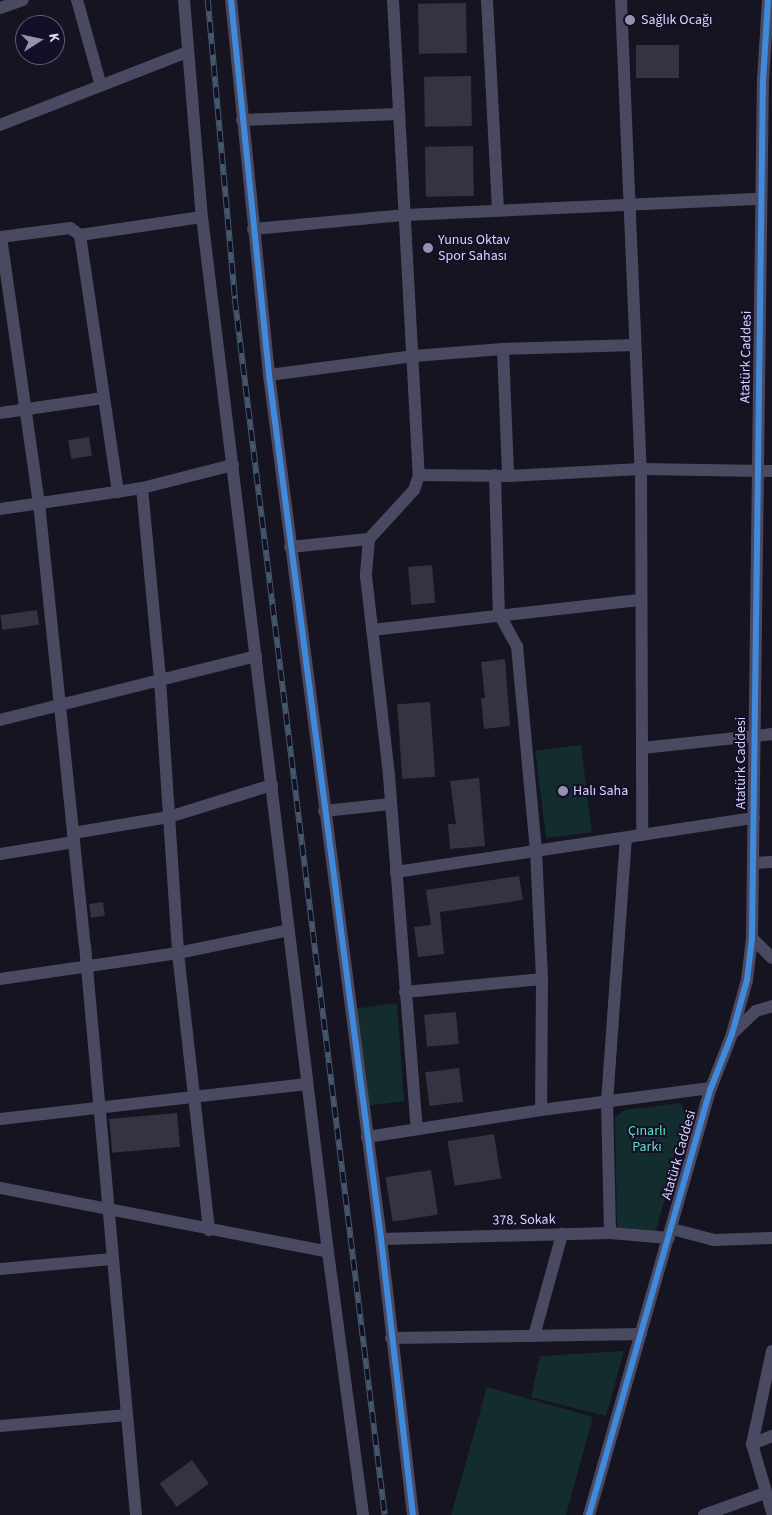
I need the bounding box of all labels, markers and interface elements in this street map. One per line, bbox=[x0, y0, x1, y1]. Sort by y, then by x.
place label: Sağlık Ocağı bbox=[641, 12, 712, 28]
marker: Sağlık Ocağı bbox=[623, 13, 637, 27]
north arrow bbox=[15, 15, 65, 65]
text: K bbox=[43, 32, 64, 44]
place label: Yunus Oktav Spor Sahası bbox=[438, 232, 510, 264]
marker: Yunus Oktav Spor Sahası bbox=[422, 242, 434, 254]
street label: Atatürk Caddesi bbox=[737, 311, 755, 403]
street label: Atatürk Caddesi bbox=[733, 717, 749, 809]
place label: Halı Saha bbox=[573, 783, 628, 799]
marker: Halı Saha bbox=[557, 785, 569, 797]
street label: Atatürk Caddesi bbox=[658, 1108, 700, 1202]
park label: Çınarlı Parkı bbox=[628, 1123, 666, 1156]
street label: 378. Sokak bbox=[492, 1211, 556, 1229]

